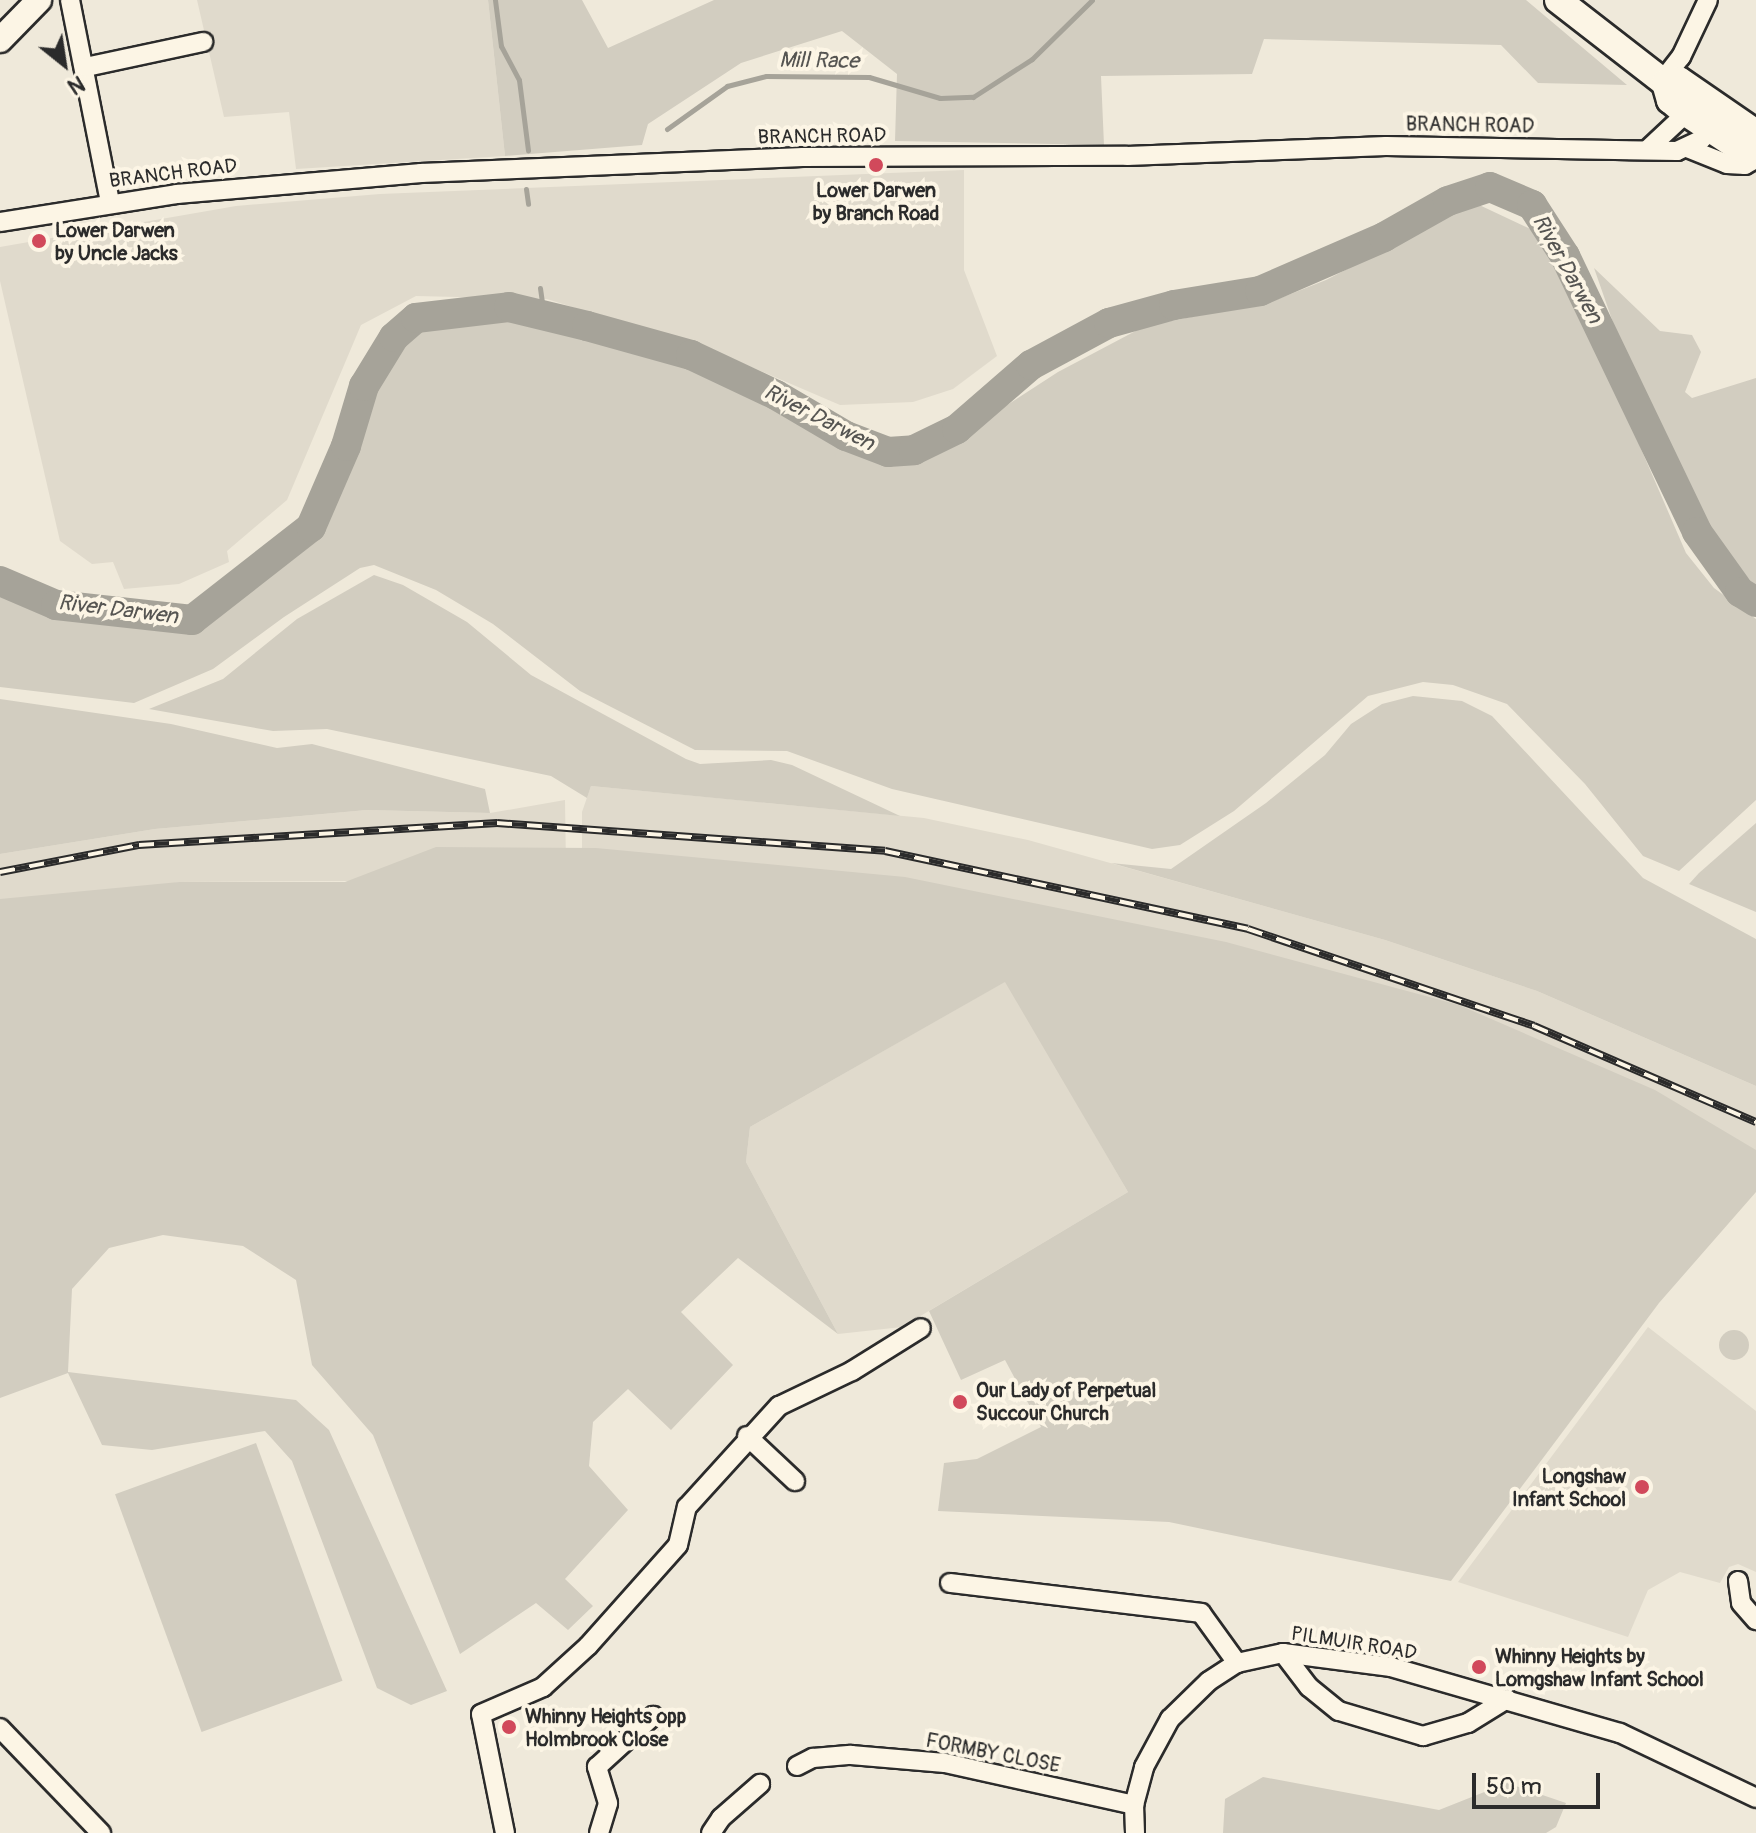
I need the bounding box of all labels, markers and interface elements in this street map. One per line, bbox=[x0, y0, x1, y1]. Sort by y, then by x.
north arrow bbox=[24, 24, 104, 104]
water label: Mill Race bbox=[779, 47, 859, 75]
text: N bbox=[63, 69, 89, 101]
street label: BRANCH ROAD bbox=[1406, 112, 1534, 138]
street label: BRANCH ROAD bbox=[758, 123, 886, 149]
street label: BRANCH ROAD bbox=[108, 153, 238, 193]
marker: Lower Darwen by Branch Road bbox=[867, 156, 885, 174]
place label: Lower Darwen by Branch Road bbox=[813, 178, 939, 225]
water label: River Darwen bbox=[1526, 210, 1608, 328]
place label: Lower Darwen by Uncle Jacks bbox=[55, 218, 178, 265]
marker: Lower Darwen by Uncle Jacks bbox=[30, 232, 48, 250]
water label: River Darwen bbox=[759, 379, 879, 457]
water label: River Darwen bbox=[57, 590, 179, 630]
place label: Our Lady of Perpetual Succour Church bbox=[976, 1378, 1156, 1425]
marker: Our Lady of Perpetual Succour Church bbox=[951, 1393, 969, 1411]
place label: Longshaw Infant School bbox=[1512, 1464, 1626, 1511]
marker: Longshaw Infant School bbox=[1633, 1478, 1651, 1496]
street label: PILMUIR ROAD bbox=[1289, 1621, 1419, 1665]
place label: Whinny Heights by Lomgshaw Infant School bbox=[1495, 1644, 1704, 1691]
marker: Whinny Heights by Lomgshaw Infant School bbox=[1470, 1658, 1488, 1676]
place label: Whinny Heights opp Holmbrook Close bbox=[525, 1704, 686, 1751]
marker: Whinny Heights opp Holmbrook Close bbox=[500, 1718, 518, 1736]
street label: FORMBY CLOSE bbox=[924, 1728, 1062, 1778]
scale bar bbox=[1476, 1757, 1604, 1807]
text: 50 m bbox=[1486, 1772, 1542, 1801]

